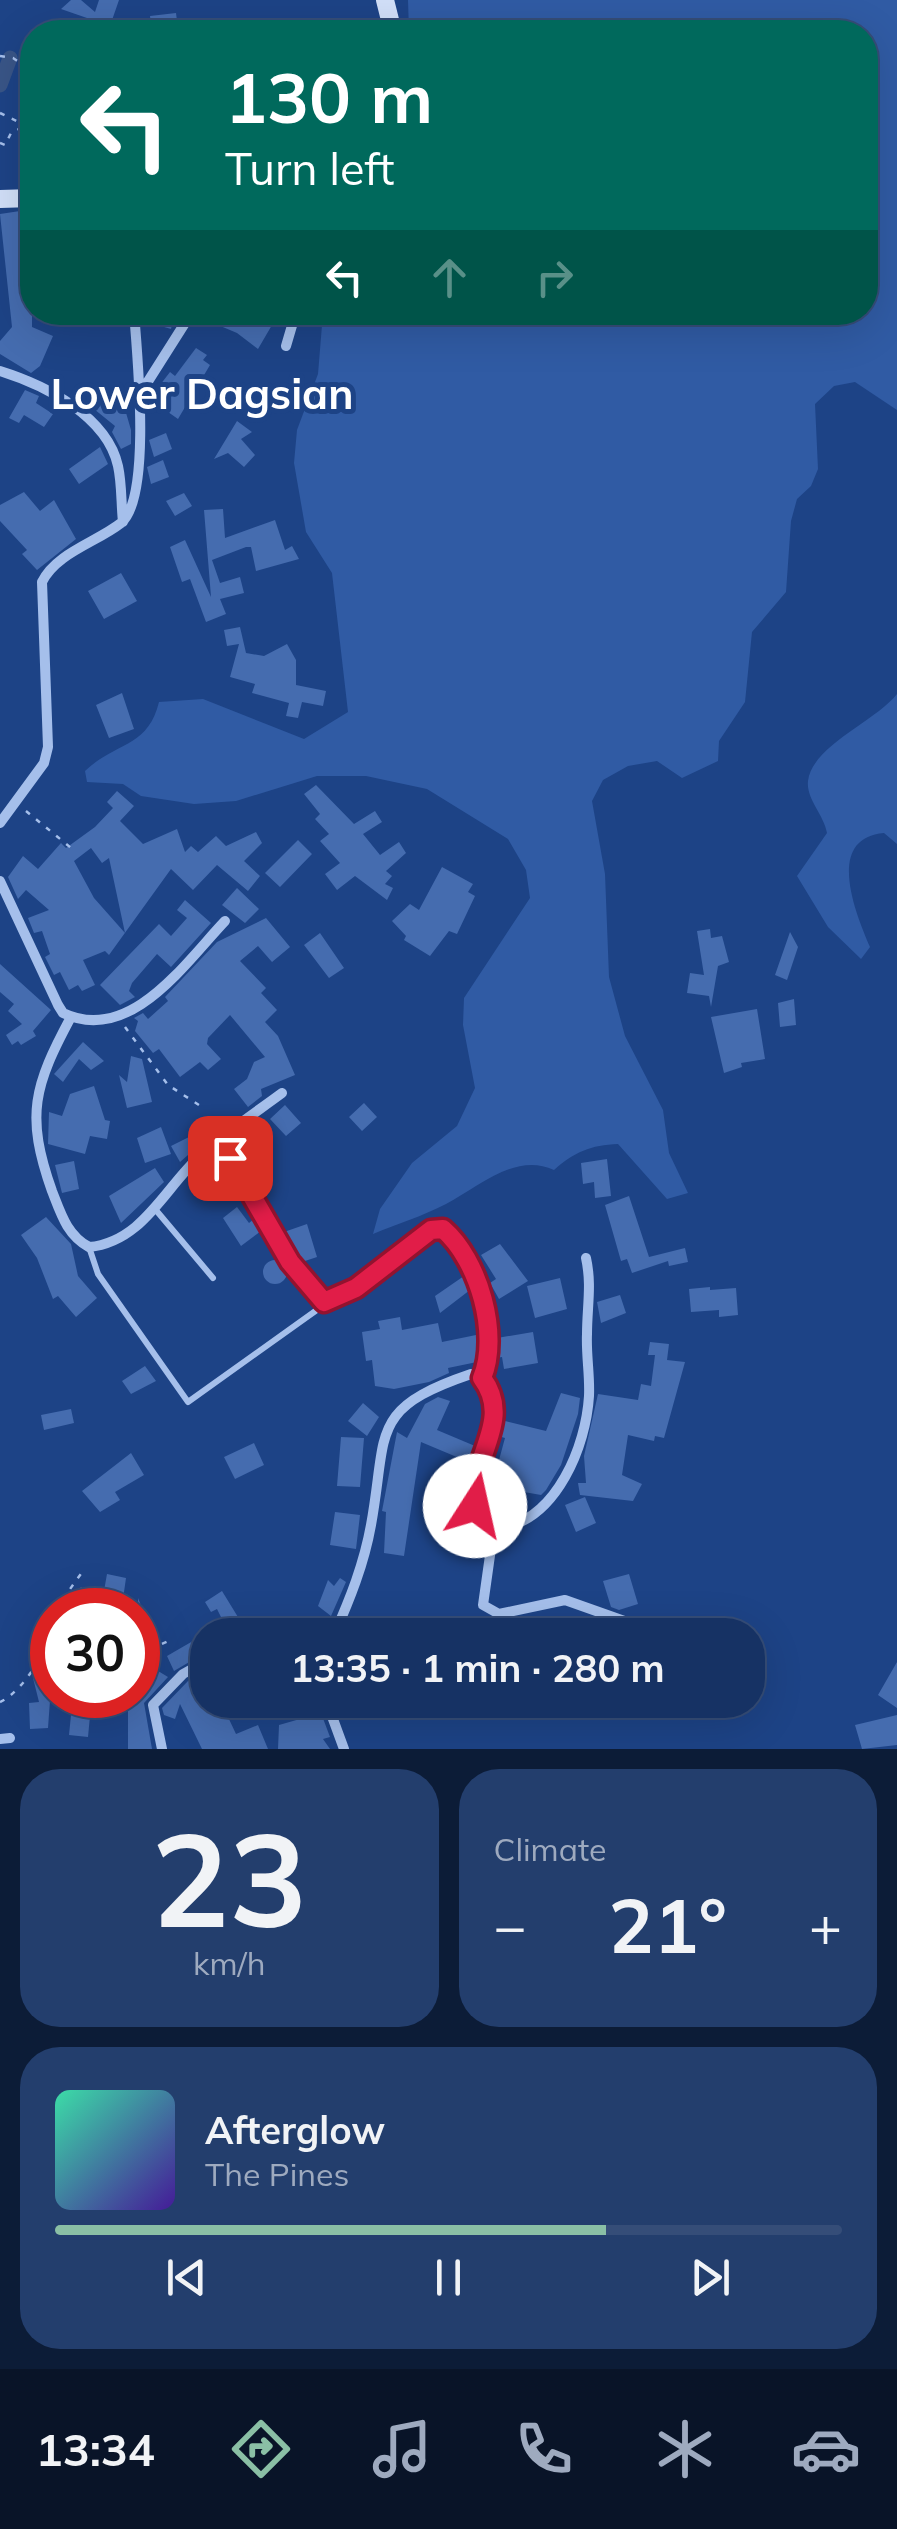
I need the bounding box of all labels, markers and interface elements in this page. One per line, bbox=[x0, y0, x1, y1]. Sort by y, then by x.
text: 130 m bbox=[225, 53, 433, 141]
icon: left bbox=[60, 60, 190, 190]
text: Turn left bbox=[225, 140, 394, 196]
icon: left bbox=[317, 250, 372, 305]
icon: ahead bbox=[422, 250, 477, 305]
icon: right bbox=[527, 250, 582, 305]
district label: Lower Dagsian bbox=[51, 367, 354, 420]
pin bbox=[188, 1116, 273, 1201]
icon: arrive bbox=[203, 1131, 258, 1186]
position arrow bbox=[423, 1454, 527, 1558]
speed limit sign: 30 bbox=[30, 1588, 160, 1718]
text: 13:35 · 1 min · 280 m bbox=[290, 1644, 665, 1692]
text: 23 bbox=[151, 1796, 307, 1960]
text: Climate bbox=[494, 1829, 606, 1869]
text: 21° bbox=[609, 1878, 727, 1972]
text: − bbox=[494, 1891, 527, 1960]
text: + bbox=[809, 1891, 842, 1960]
text: km/h bbox=[193, 1943, 265, 1983]
text: Afterglow bbox=[205, 2106, 385, 2154]
text: The Pines bbox=[205, 2154, 349, 2194]
icon: previous bbox=[159, 2250, 214, 2305]
icon: pause bbox=[421, 2250, 476, 2305]
icon: next bbox=[683, 2250, 738, 2305]
icon: directions bbox=[226, 2414, 296, 2484]
icon: music bbox=[367, 2414, 437, 2484]
icon: phone bbox=[509, 2414, 579, 2484]
icon: climate bbox=[650, 2414, 720, 2484]
icon: car bbox=[791, 2414, 861, 2484]
text: 13:34 bbox=[36, 2421, 155, 2477]

